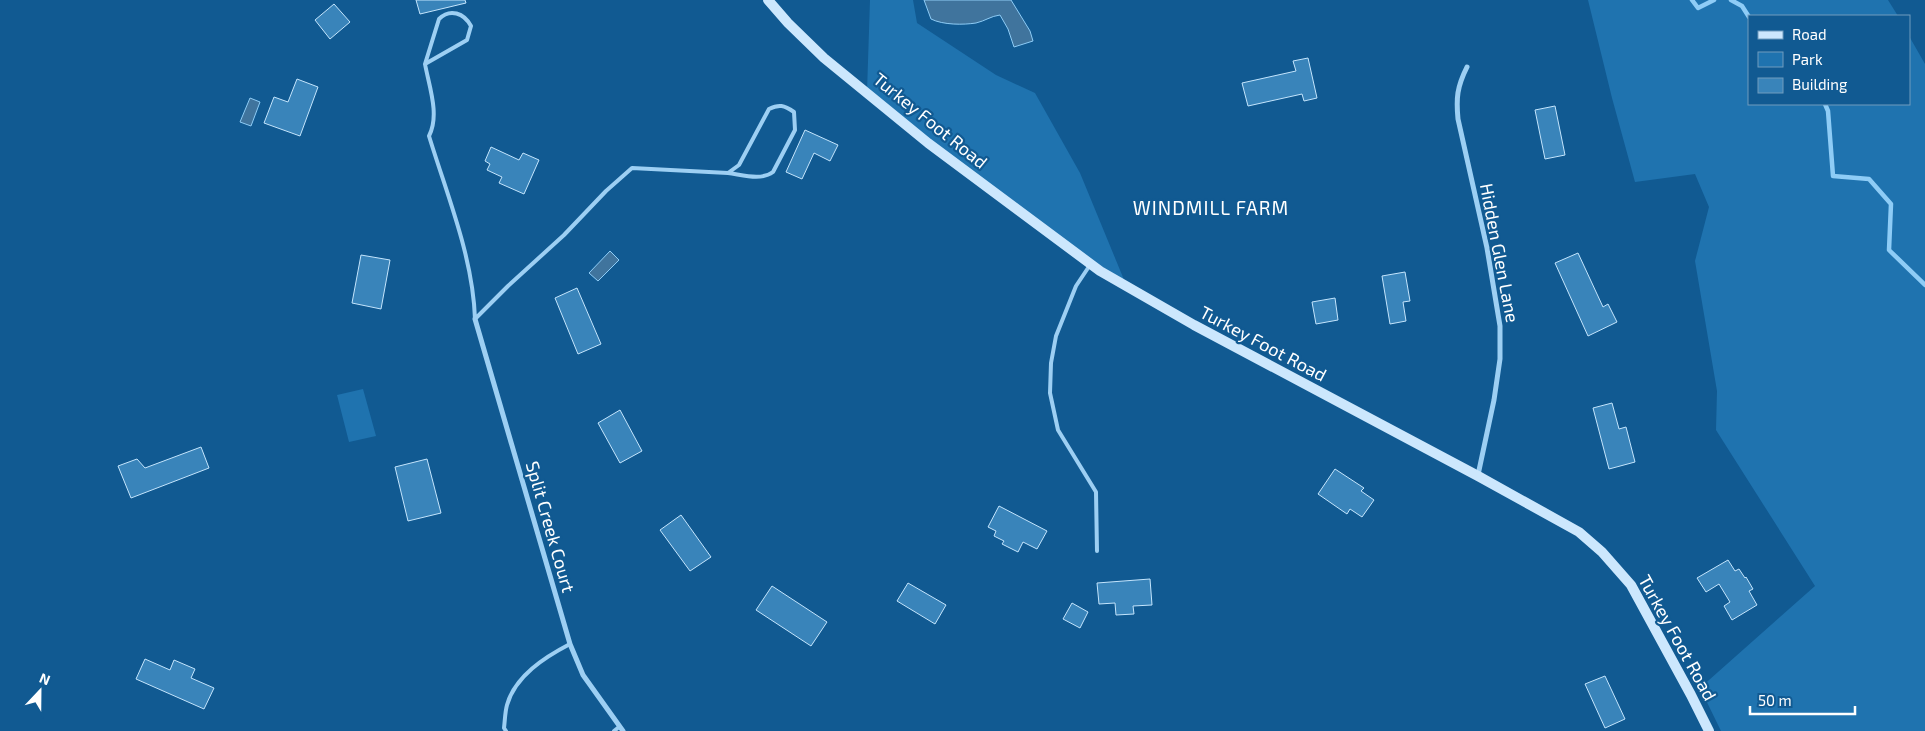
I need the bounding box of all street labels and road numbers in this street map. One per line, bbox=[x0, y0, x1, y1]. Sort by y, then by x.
street label: Turkey Foot Road bbox=[869, 68, 992, 173]
street label: Hidden Glen Lane bbox=[1476, 181, 1524, 324]
street label: Turkey Foot Road bbox=[1196, 301, 1331, 386]
street label: Split Creek Court bbox=[522, 459, 580, 595]
street label: Turkey Foot Road bbox=[1634, 571, 1721, 704]

